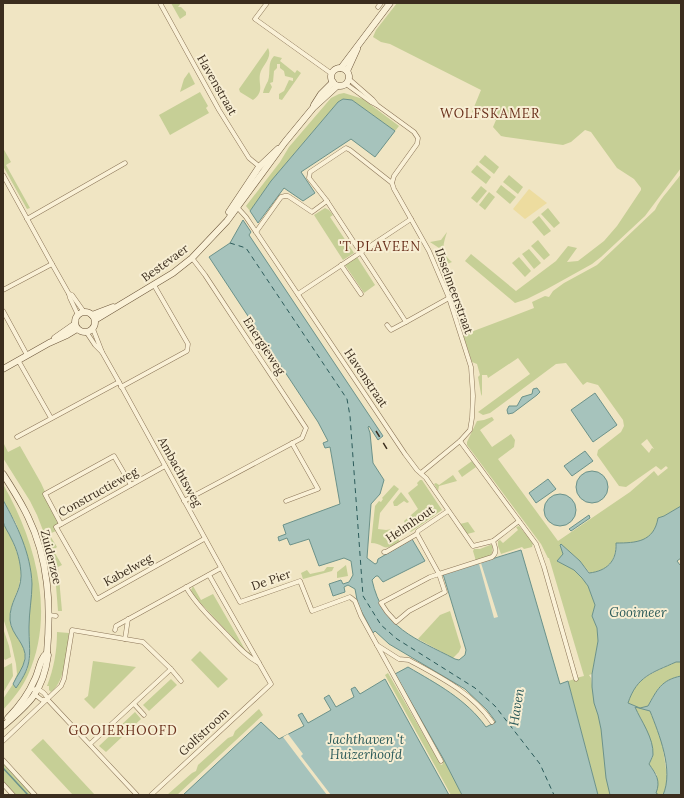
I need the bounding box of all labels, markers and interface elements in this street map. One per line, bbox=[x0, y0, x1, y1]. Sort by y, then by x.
street label: Havenstraat bbox=[194, 52, 241, 118]
district label: WOLFSKAMER bbox=[440, 105, 540, 122]
district label: 'T PLAVEEN bbox=[339, 238, 421, 255]
street label: Bestevaer bbox=[138, 240, 192, 285]
street label: IJsselmeerstraat bbox=[432, 246, 477, 336]
street label: Energieweg bbox=[240, 314, 289, 378]
street label: Havenstraat bbox=[341, 346, 392, 410]
street label: Ambachtsweg bbox=[155, 433, 206, 510]
street label: Constructieweg bbox=[55, 463, 140, 520]
street label: Helmhout bbox=[382, 502, 437, 545]
street label: Zuiderzee bbox=[37, 528, 66, 586]
street label: Kabelweg bbox=[101, 550, 155, 589]
street label: De Pier bbox=[249, 566, 293, 593]
water label: Gooimeer bbox=[609, 604, 667, 621]
water label: Haven bbox=[505, 687, 528, 727]
street label: Golfstroom bbox=[175, 704, 232, 759]
district label: GOOIERHOOFD bbox=[68, 722, 178, 739]
water label: Jachthaven 't Huizerhoofd bbox=[327, 731, 404, 763]

